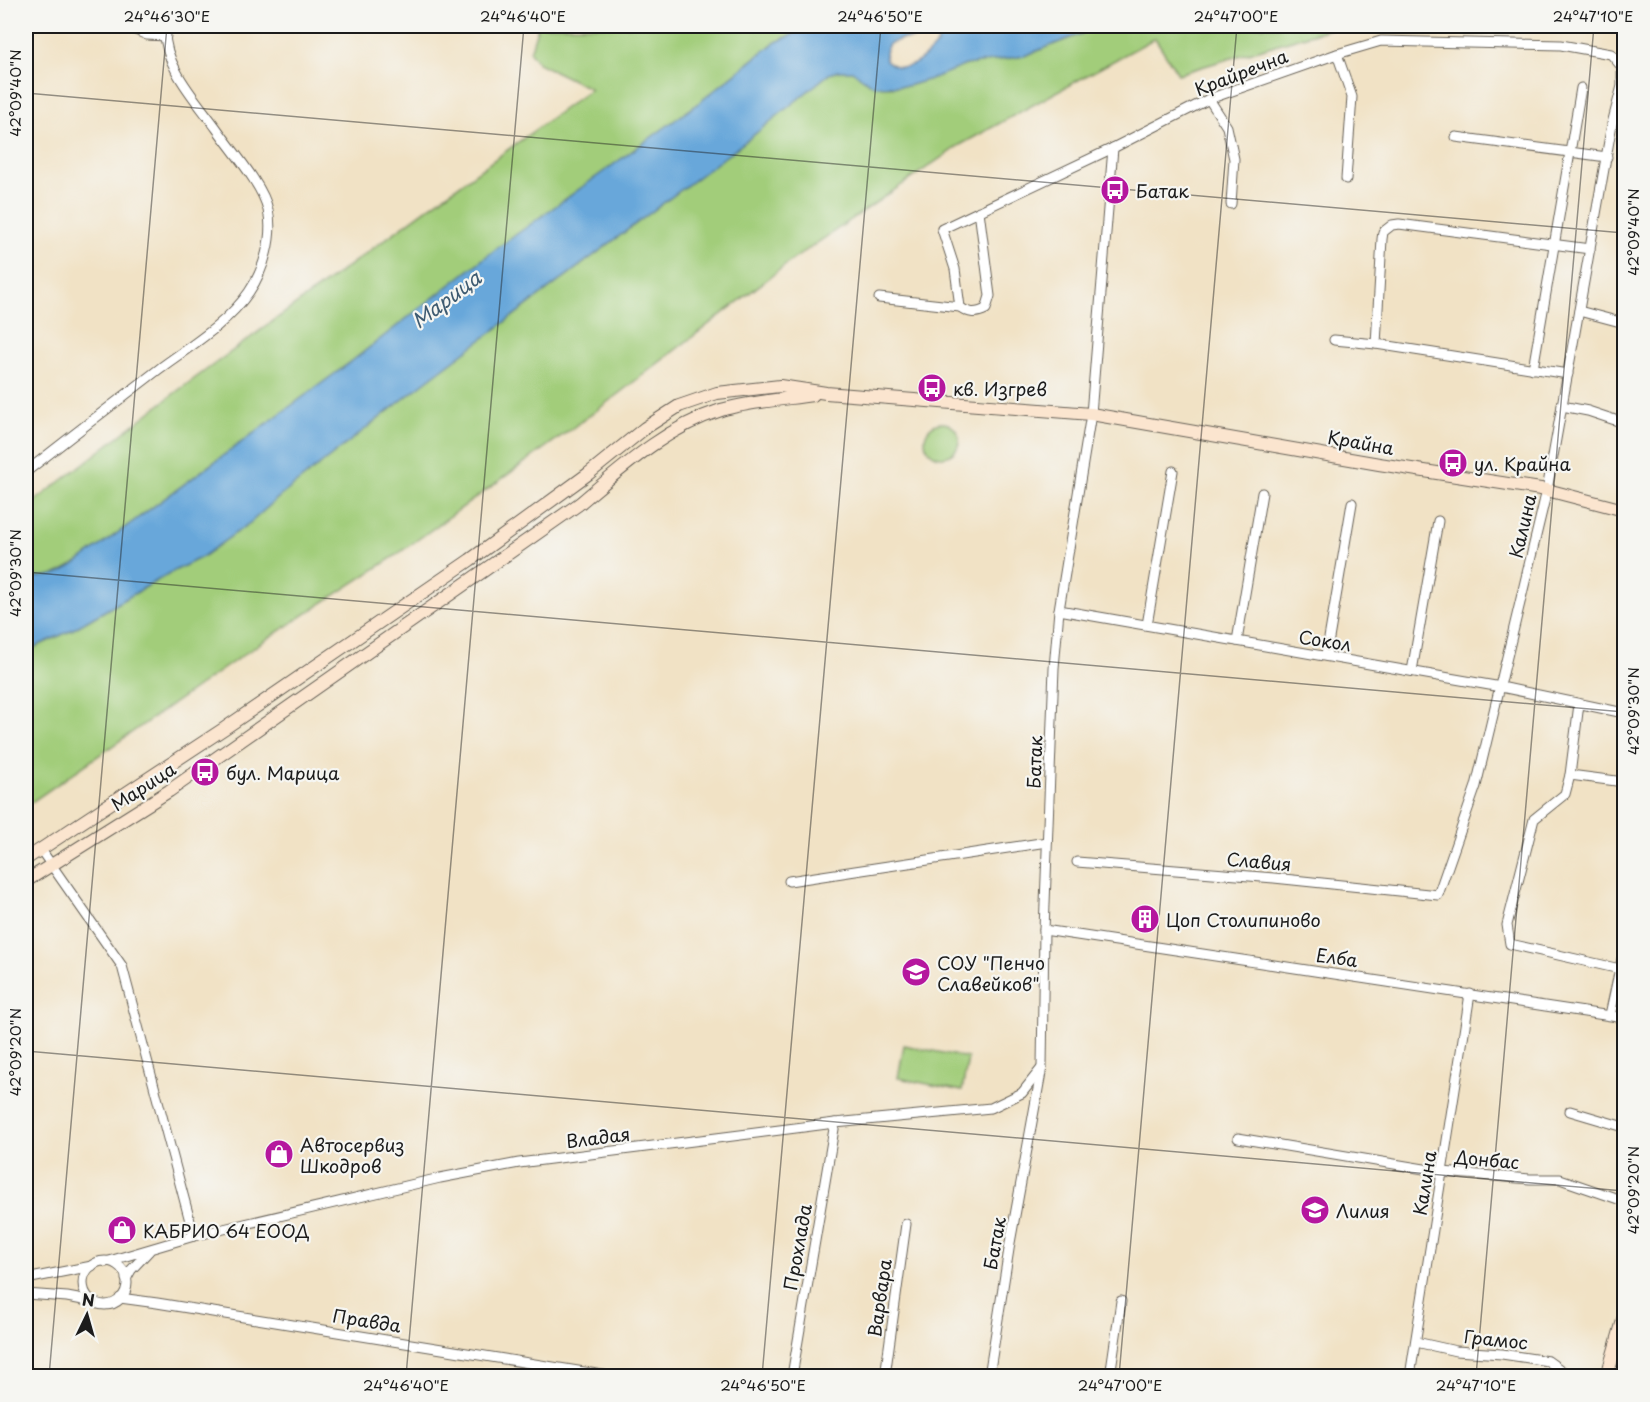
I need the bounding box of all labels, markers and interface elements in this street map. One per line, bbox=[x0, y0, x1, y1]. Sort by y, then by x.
text: 24°46'30"E bbox=[124, 4, 210, 27]
text: 24°46'40"E bbox=[480, 4, 566, 27]
text: 24°46'50"E bbox=[837, 4, 923, 27]
text: 24°47'00"E bbox=[1194, 4, 1278, 27]
text: 24°47'10"E bbox=[1553, 4, 1633, 27]
street label: Крайречна bbox=[1190, 42, 1292, 102]
text: 42°09'40"N bbox=[3, 49, 26, 137]
bus stop icon: Батак bbox=[1099, 174, 1131, 206]
place label: Батак bbox=[1136, 177, 1189, 204]
text: 42°09'40"N bbox=[1621, 188, 1644, 276]
water label: Марица bbox=[405, 262, 488, 335]
bus stop icon: кв. Изгрев bbox=[916, 372, 948, 404]
place label: кв. Изгрев bbox=[953, 375, 1047, 402]
street label: Крайна bbox=[1326, 423, 1397, 461]
bus stop icon: ул. Крайна bbox=[1437, 447, 1469, 479]
place label: ул. Крайна bbox=[1474, 450, 1571, 477]
street label: Калина bbox=[1501, 490, 1543, 561]
text: 42°09'30"N bbox=[3, 529, 26, 617]
street label: Сокол bbox=[1297, 623, 1353, 657]
text: 42°09'30"N bbox=[1621, 667, 1644, 755]
street label: Батак bbox=[1020, 735, 1048, 789]
street label: Марица bbox=[105, 755, 181, 817]
bus stop icon: бул. Марица bbox=[189, 756, 221, 788]
place label: бул. Марица bbox=[226, 759, 340, 786]
street label: Славия bbox=[1226, 845, 1292, 877]
building icon: Цоп Столипиново bbox=[1129, 903, 1161, 935]
place label: Цоп Столипиново bbox=[1166, 906, 1321, 933]
street label: Елба bbox=[1314, 941, 1360, 973]
place label: СОУ "Пенчо Славейков" bbox=[937, 949, 1045, 997]
school or university icon: СОУ "Пенчо Славейков" bbox=[900, 956, 932, 988]
text: 42°09'20"N bbox=[3, 1008, 26, 1096]
street label: Владая bbox=[564, 1120, 632, 1154]
place label: Автосервиз Шкодров bbox=[300, 1131, 404, 1179]
shop icon: Автосервиз Шкодров bbox=[263, 1138, 295, 1170]
street label: Донбас bbox=[1453, 1143, 1520, 1175]
text: 42°09'20"N bbox=[1621, 1146, 1644, 1234]
street label: Калина bbox=[1406, 1148, 1443, 1217]
school or university icon: Лилия bbox=[1299, 1194, 1331, 1226]
place label: Лилия bbox=[1336, 1197, 1390, 1224]
street label: Прохлада bbox=[776, 1201, 818, 1292]
shop icon: КАБРИО 64 ЕООД bbox=[106, 1214, 138, 1246]
street label: Батак bbox=[976, 1214, 1012, 1271]
place label: КАБРИО 64 ЕООД bbox=[143, 1217, 310, 1244]
street label: Варвара bbox=[860, 1256, 898, 1339]
north arrow bbox=[57, 1285, 117, 1345]
text: N bbox=[81, 1287, 96, 1312]
street label: Правда bbox=[331, 1301, 404, 1339]
street label: Грамос bbox=[1463, 1322, 1529, 1356]
text: 24°46'40"E bbox=[363, 1373, 449, 1396]
text: 24°46'50"E bbox=[720, 1373, 806, 1396]
text: 24°47'00"E bbox=[1078, 1373, 1162, 1396]
text: 24°47'10"E bbox=[1436, 1373, 1516, 1396]

